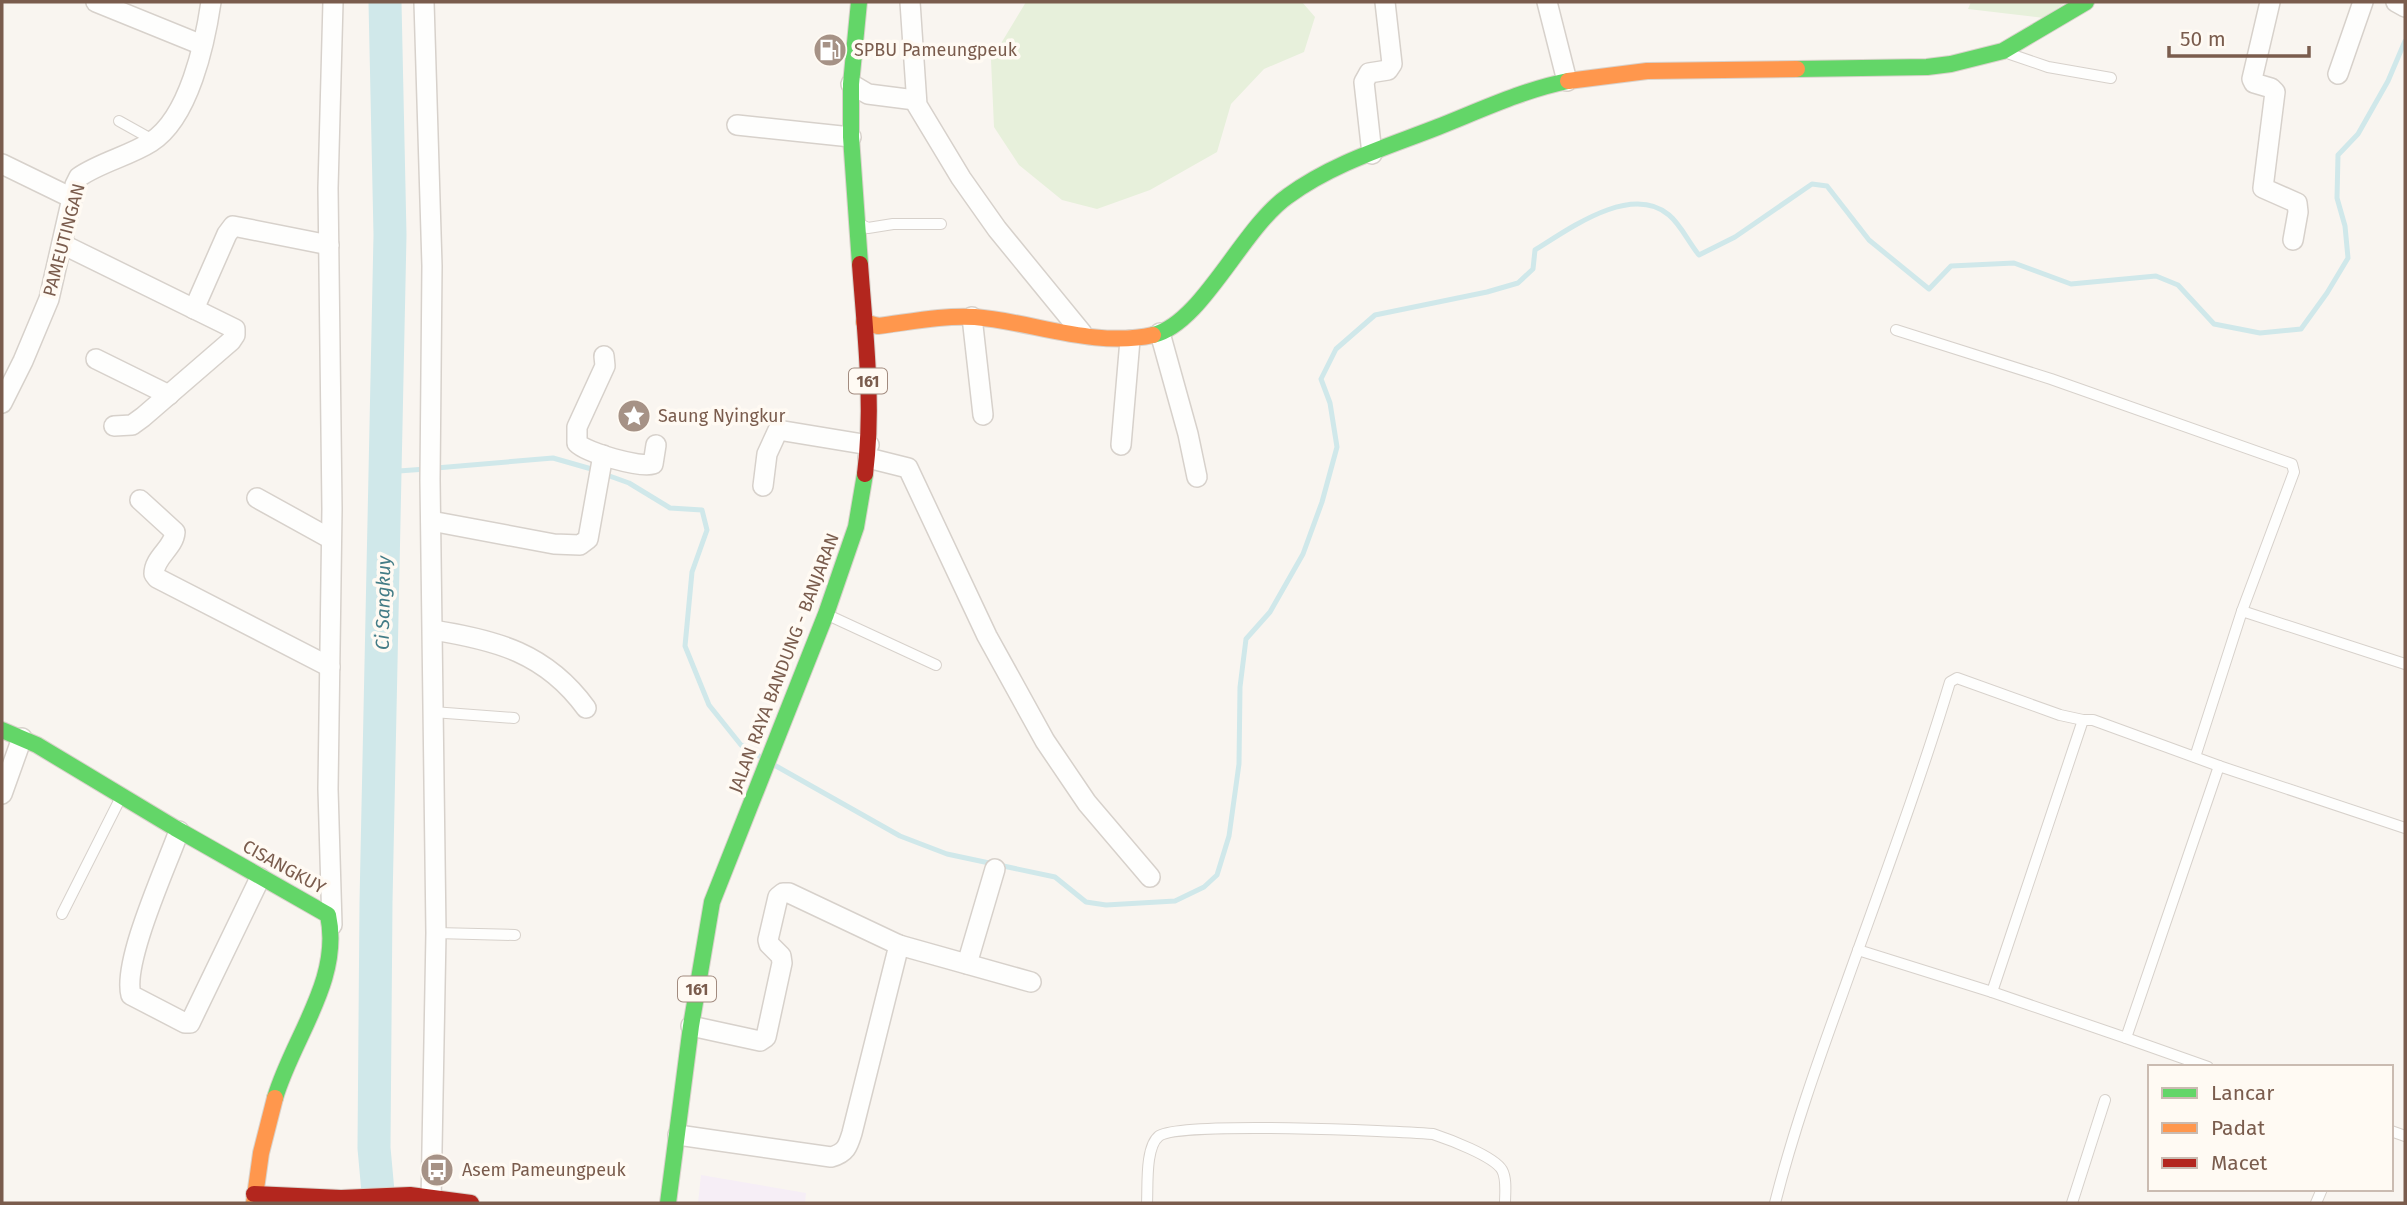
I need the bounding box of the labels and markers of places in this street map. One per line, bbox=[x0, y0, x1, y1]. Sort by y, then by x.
fuel station icon: SPBU Pameungpeuk bbox=[811, 31, 849, 69]
place label: SPBU Pameungpeuk bbox=[854, 39, 1018, 61]
place icon: Saung Nyingkur bbox=[615, 397, 653, 435]
place label: Saung Nyingkur bbox=[658, 405, 785, 427]
bus stop icon: Asem Pameungpeuk bbox=[418, 1151, 456, 1189]
place label: Asem Pameungpeuk bbox=[462, 1159, 627, 1181]

